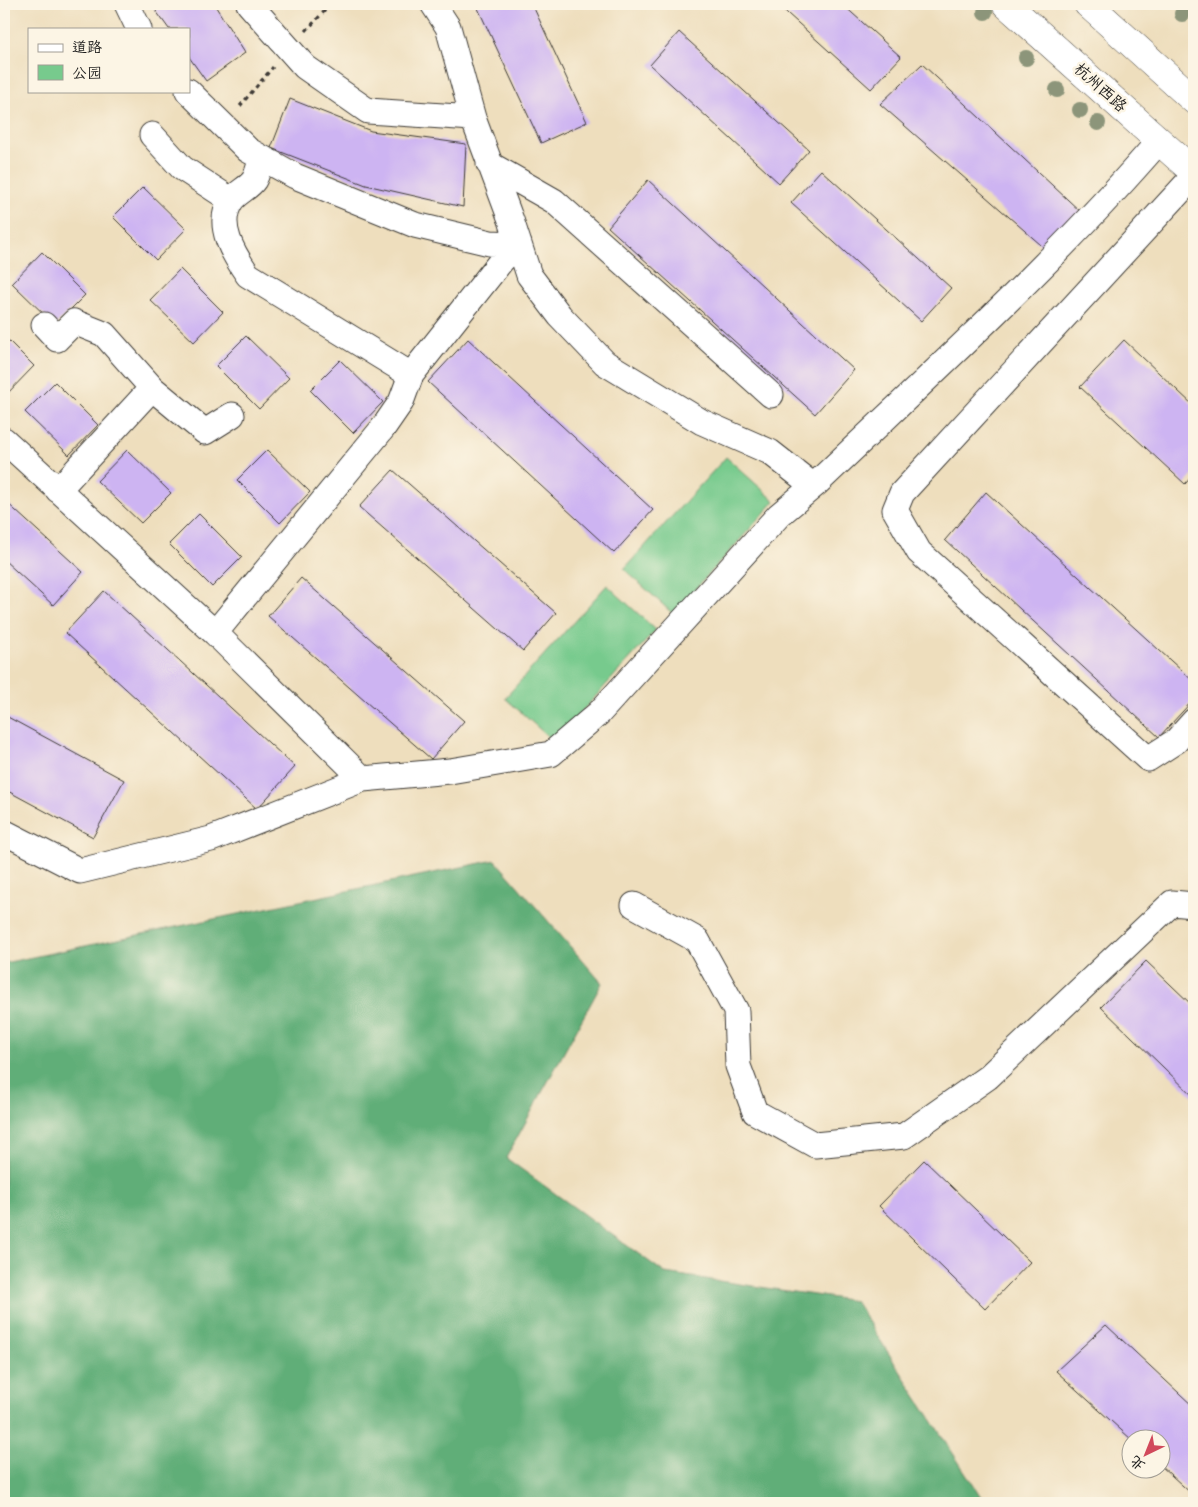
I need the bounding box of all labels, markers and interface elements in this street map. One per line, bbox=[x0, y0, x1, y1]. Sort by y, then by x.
legend bbox=[28, 28, 190, 92]
text: 道路 bbox=[72, 38, 102, 58]
street label: 杭州西路 bbox=[1069, 59, 1131, 117]
text: 公园 bbox=[72, 64, 102, 84]
north arrow bbox=[1120, 1430, 1170, 1480]
text: 北 bbox=[1127, 1451, 1149, 1474]

